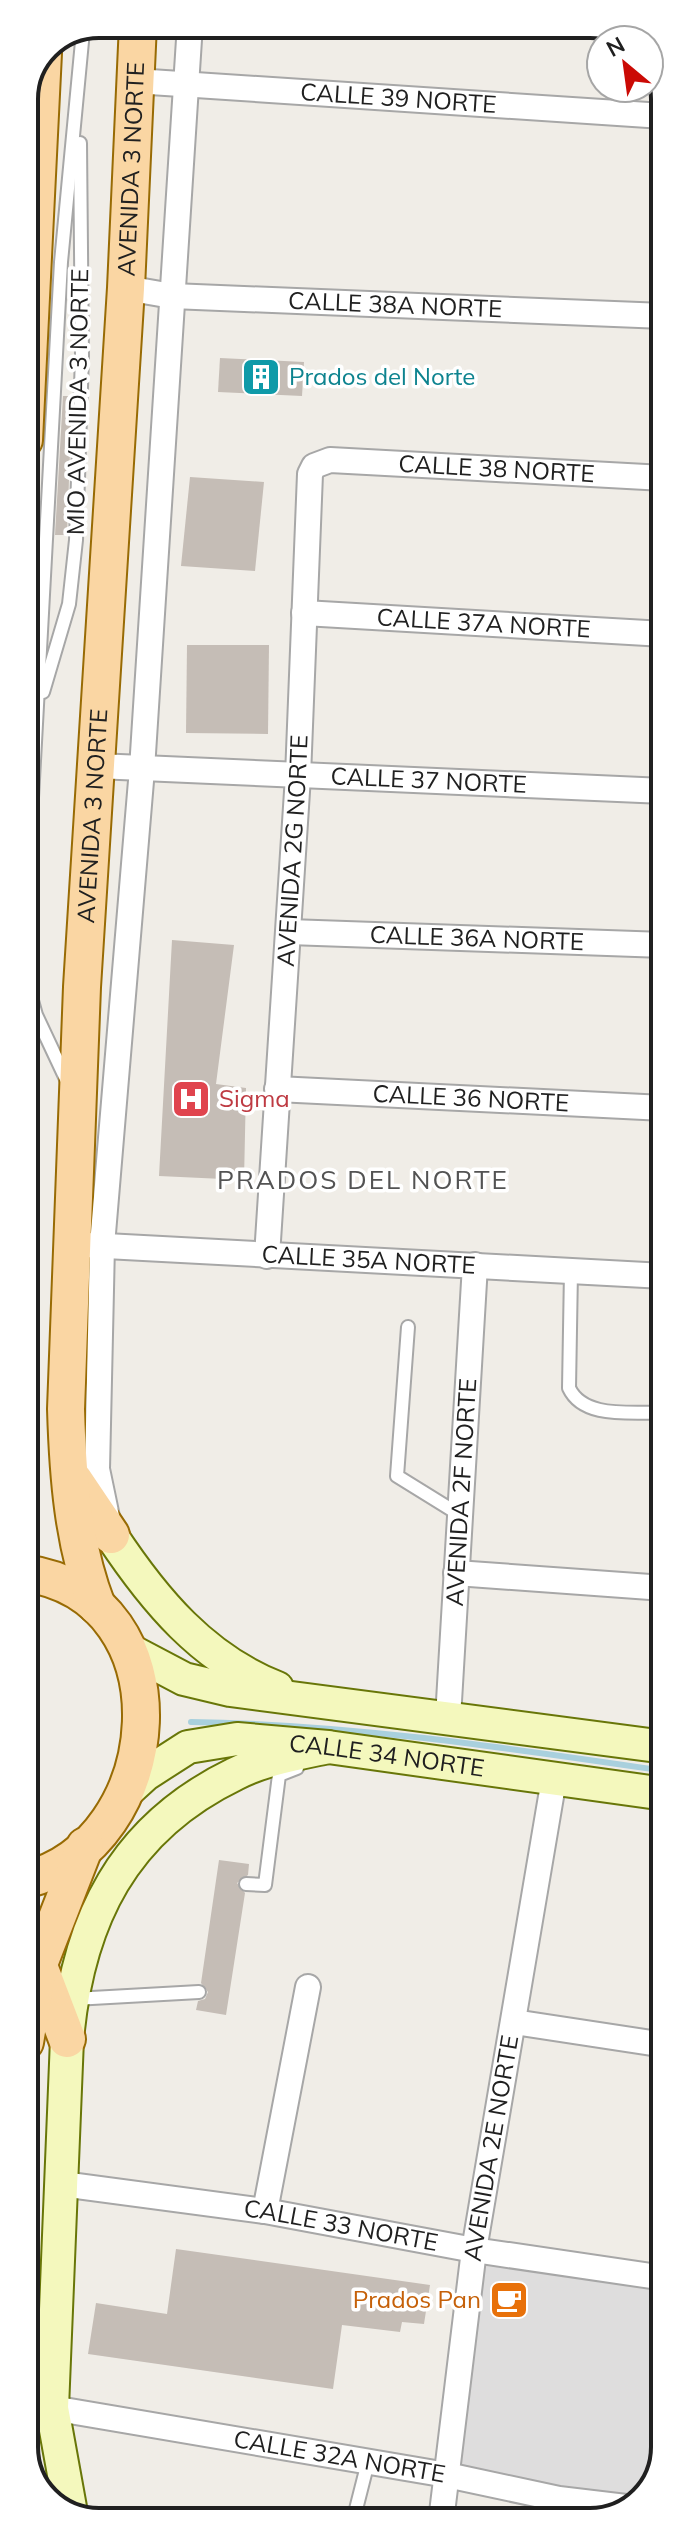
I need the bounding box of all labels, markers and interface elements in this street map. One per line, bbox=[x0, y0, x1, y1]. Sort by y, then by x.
north arrow bbox=[585, 24, 665, 104]
text: N bbox=[601, 30, 629, 63]
street label: AVENIDA 3 NORTE bbox=[111, 61, 150, 277]
street label: CALLE 39 NORTE bbox=[299, 76, 498, 119]
street label: MIO AVENIDA 3 NORTE bbox=[60, 269, 94, 535]
street label: CALLE 38A NORTE bbox=[288, 285, 503, 323]
building icon: Prados del Norte bbox=[240, 356, 282, 398]
place label: Prados del Norte bbox=[289, 361, 475, 391]
street label: CALLE 38 NORTE bbox=[398, 448, 595, 488]
street label: CALLE 37A NORTE bbox=[376, 601, 592, 644]
street label: AVENIDA 3 NORTE bbox=[70, 708, 113, 924]
street label: AVENIDA 2G NORTE bbox=[270, 734, 314, 968]
street label: CALLE 37 NORTE bbox=[330, 760, 528, 799]
street label: CALLE 36A NORTE bbox=[369, 919, 584, 956]
hospital icon: Sigma bbox=[170, 1078, 212, 1120]
street label: CALLE 36 NORTE bbox=[372, 1078, 570, 1117]
place label: Sigma bbox=[219, 1083, 290, 1113]
district label: PRADOS DEL NORTE bbox=[217, 1163, 509, 1196]
street label: CALLE 35A NORTE bbox=[261, 1238, 476, 1280]
street label: AVENIDA 2F NORTE bbox=[439, 1377, 482, 1607]
street label: CALLE 34 NORTE bbox=[288, 1728, 486, 1783]
street label: AVENIDA 2E NORTE bbox=[457, 2033, 524, 2263]
street label: CALLE 33 NORTE bbox=[242, 2192, 440, 2257]
cafe icon: Prados Pan bbox=[488, 2279, 530, 2321]
place label: Prados Pan bbox=[353, 2284, 481, 2314]
street label: CALLE 32A NORTE bbox=[231, 2423, 448, 2488]

